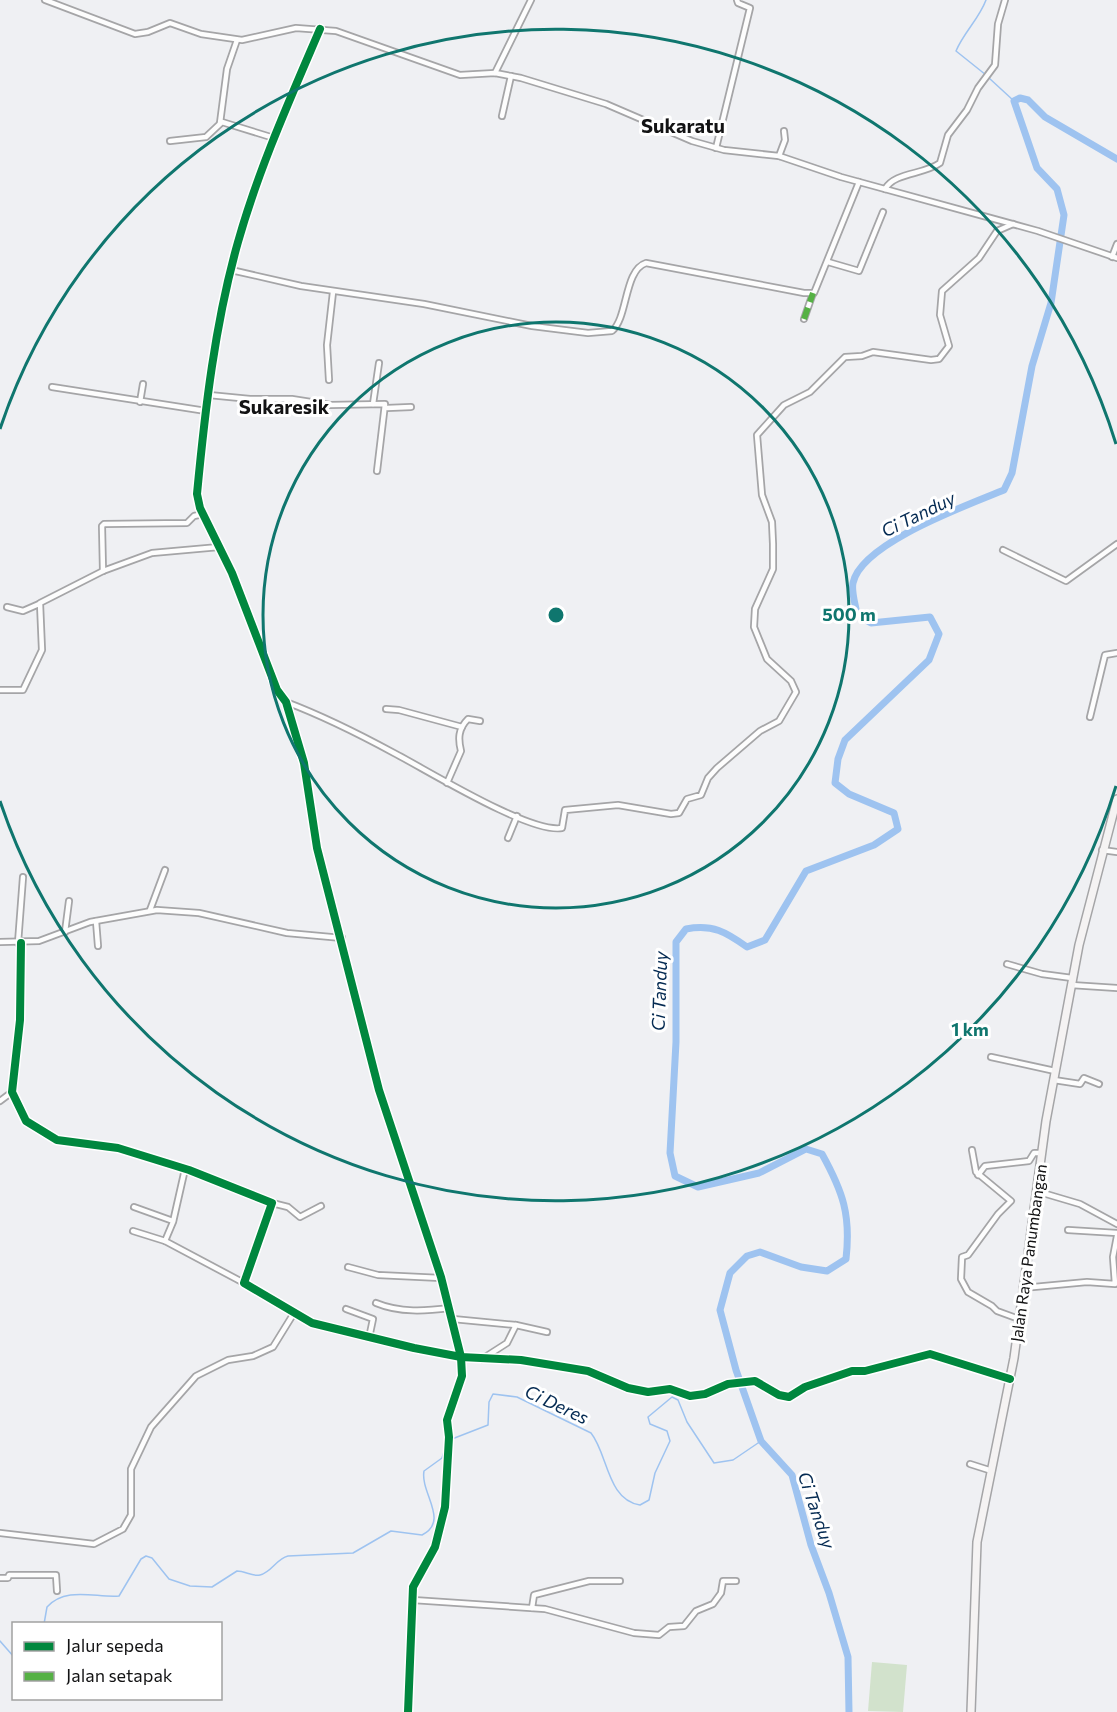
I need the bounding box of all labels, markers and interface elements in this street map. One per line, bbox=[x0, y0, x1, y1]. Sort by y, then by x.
district label: Sukaratu bbox=[641, 113, 725, 137]
district label: Sukaresik bbox=[239, 394, 330, 418]
water label: Ci Tanduy bbox=[877, 486, 959, 541]
text: 500 m bbox=[822, 603, 876, 625]
centre of rings bbox=[546, 605, 566, 625]
water label: Ci Tanduy bbox=[647, 950, 671, 1031]
text: 1 km bbox=[951, 1018, 989, 1040]
street label: Jalan Raya Panumbangan bbox=[1006, 1163, 1050, 1343]
water label: Ci Deres bbox=[522, 1380, 592, 1428]
water label: Ci Tanduy bbox=[794, 1469, 841, 1552]
legend bbox=[12, 1622, 222, 1700]
text: Jalur sepeda bbox=[66, 1634, 164, 1656]
text: Jalan setapak bbox=[66, 1664, 173, 1686]

